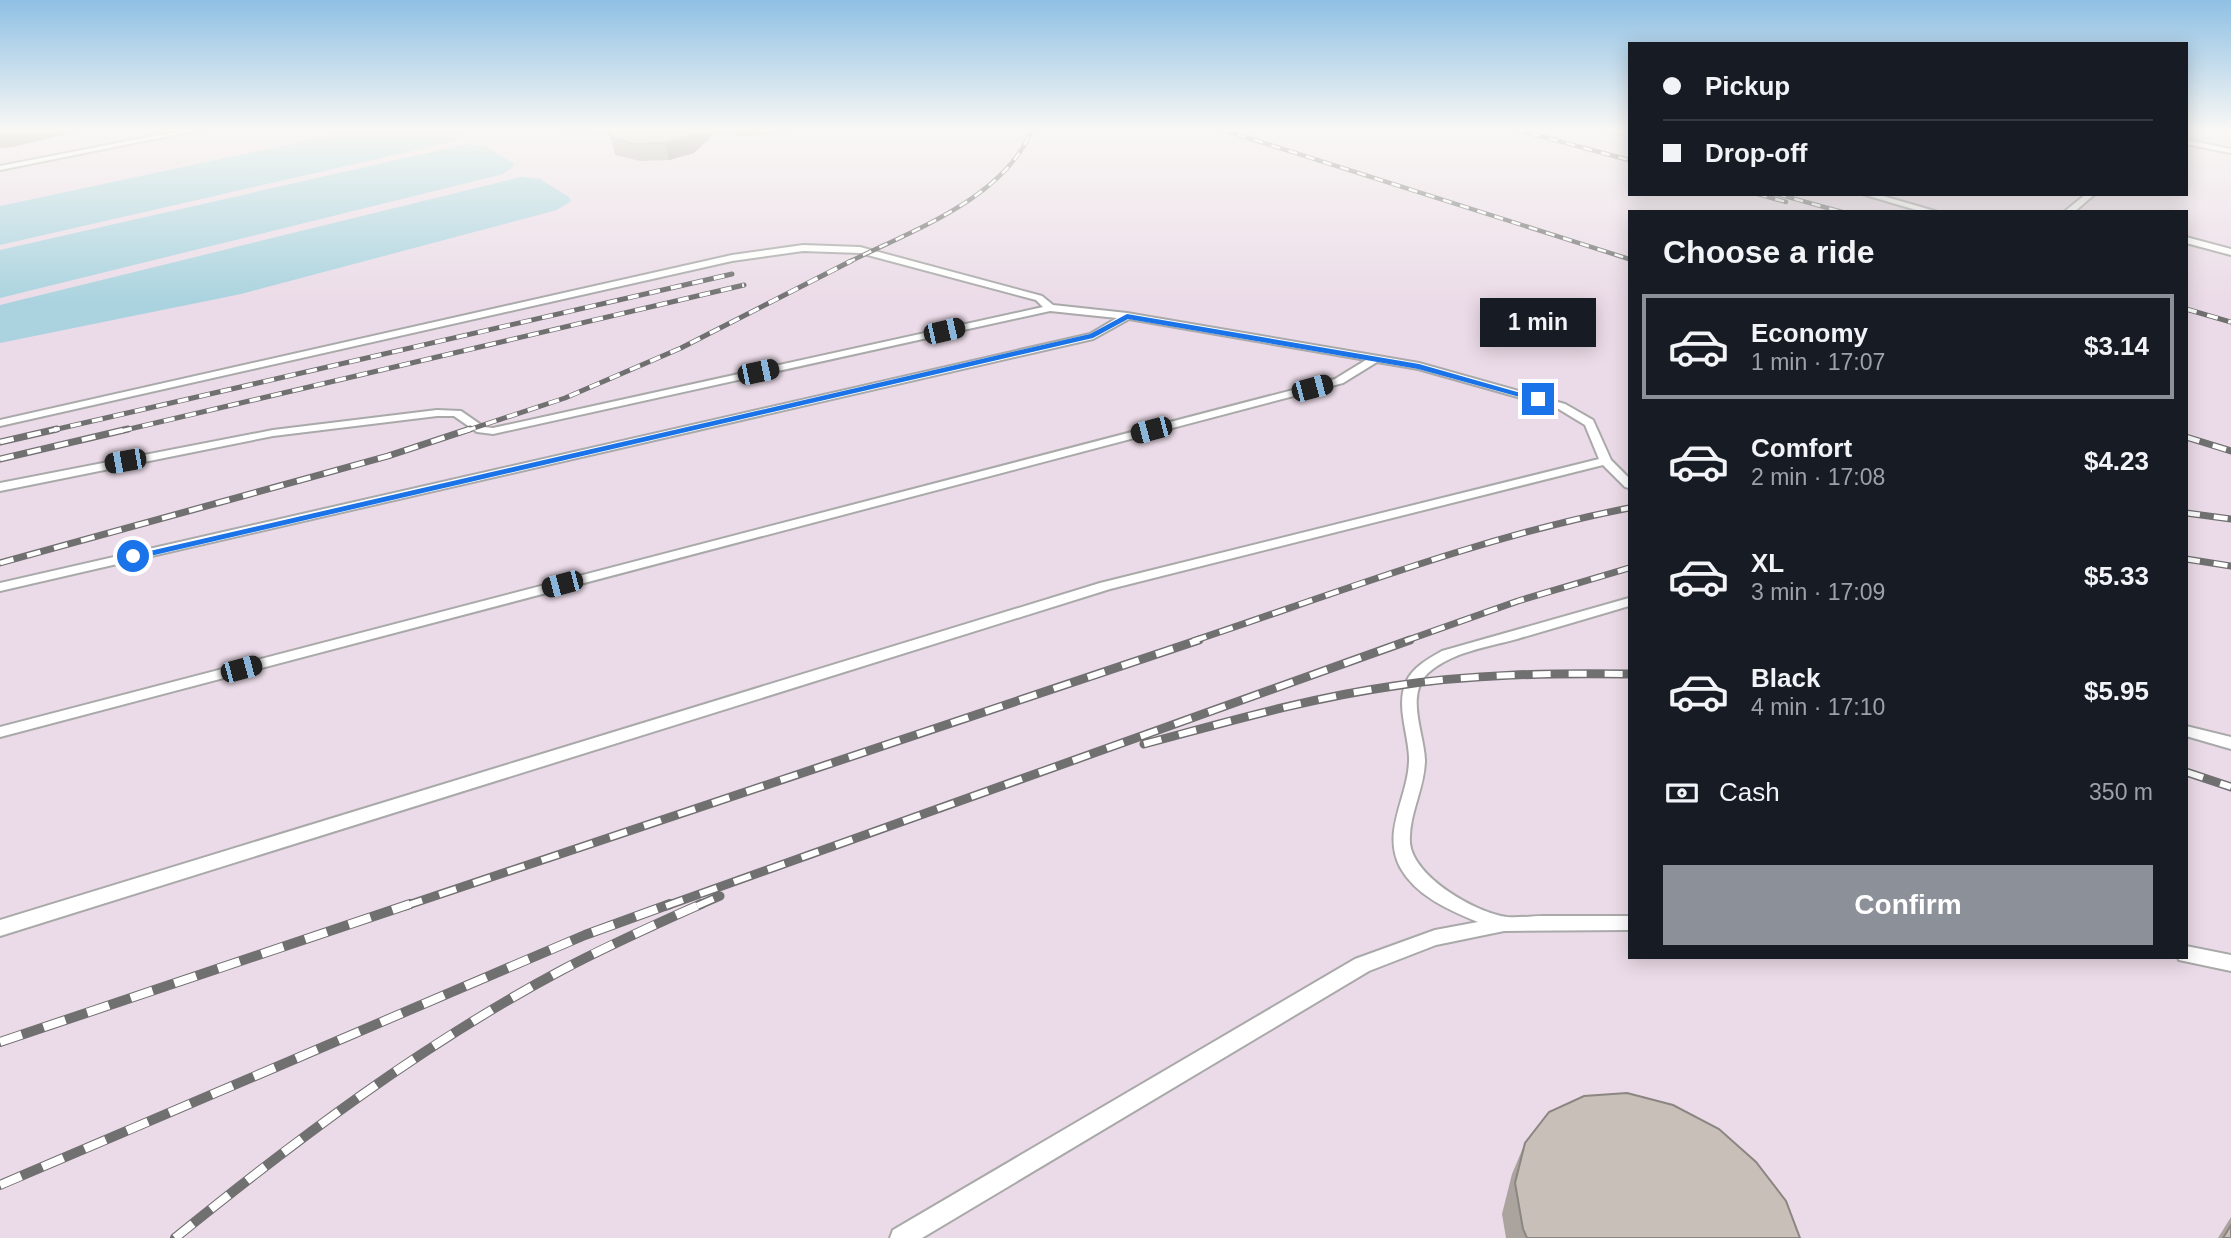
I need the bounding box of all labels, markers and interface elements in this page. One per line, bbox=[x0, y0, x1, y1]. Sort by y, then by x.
text: Pickup bbox=[1705, 71, 1790, 101]
text: Drop-off bbox=[1705, 138, 1808, 168]
text: Choose a ride bbox=[1663, 234, 1875, 270]
callout: 1 min bbox=[1480, 298, 1596, 346]
text: 1 min bbox=[1508, 309, 1568, 335]
icon: car bbox=[1667, 315, 1730, 378]
car bbox=[922, 316, 967, 346]
text: Economy bbox=[1751, 318, 1868, 348]
text: $3.14 bbox=[2084, 331, 2149, 361]
text: 1 min · 17:07 bbox=[1751, 349, 1885, 375]
car bbox=[736, 357, 781, 387]
car bbox=[1289, 372, 1336, 404]
route end bbox=[1522, 383, 1554, 415]
car bbox=[1128, 414, 1175, 446]
icon: car bbox=[1667, 430, 1730, 493]
text: Comfort bbox=[1751, 433, 1852, 463]
text: $4.23 bbox=[2084, 446, 2149, 476]
car bbox=[103, 447, 148, 475]
text: 2 min · 17:08 bbox=[1751, 464, 1885, 490]
route start bbox=[117, 540, 149, 572]
icon: car bbox=[1667, 545, 1730, 608]
text: XL bbox=[1751, 548, 1784, 578]
text: $5.33 bbox=[2084, 561, 2149, 591]
car bbox=[539, 568, 586, 600]
text: 3 min · 17:09 bbox=[1751, 579, 1885, 605]
car bbox=[218, 653, 265, 685]
icon: car bbox=[1667, 660, 1730, 723]
text: Black bbox=[1751, 663, 1820, 693]
text: $5.95 bbox=[2084, 676, 2149, 706]
text: 4 min · 17:10 bbox=[1751, 694, 1885, 720]
icon: cash bbox=[1663, 774, 1701, 812]
text: Cash bbox=[1719, 777, 1780, 807]
text: 350 m bbox=[2089, 779, 2153, 805]
button: Confirm bbox=[1663, 865, 2153, 945]

